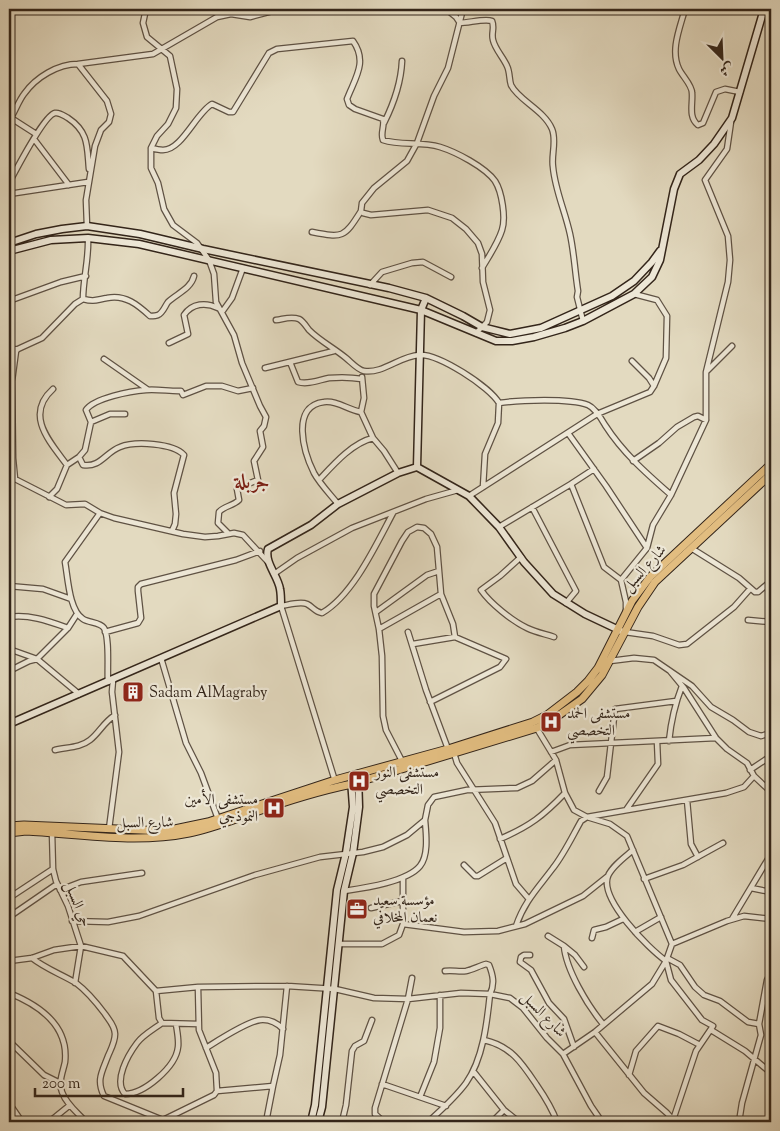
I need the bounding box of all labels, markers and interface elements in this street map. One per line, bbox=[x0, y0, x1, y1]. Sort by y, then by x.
north arrow bbox=[698, 32, 748, 82]
text: ش bbox=[716, 56, 737, 80]
district label: جربلة bbox=[233, 469, 269, 498]
street label: شارع السبل bbox=[618, 541, 673, 598]
building icon: Sadam AlMagraby bbox=[121, 680, 145, 704]
place label: Sadam AlMagraby bbox=[149, 683, 268, 704]
place label: مستشفى الحمد التخصصي bbox=[567, 704, 630, 744]
hospital icon: مستشفى الحمد التخصصي bbox=[539, 710, 563, 734]
place label: مستشفى النور التخصصي bbox=[373, 763, 439, 803]
hospital icon: مستشفى النور التخصصي bbox=[347, 769, 371, 793]
place label: مستشفى الأمين النموذجي bbox=[185, 788, 258, 828]
hospital icon: مستشفى الأمين النموذجي bbox=[262, 796, 286, 820]
street label: شارع السبل bbox=[116, 813, 174, 835]
street label: حي السبل bbox=[58, 879, 95, 930]
place label: مؤسسة سعيد نعمان المخلافي bbox=[373, 891, 437, 929]
office icon: مؤسسة سعيد نعمان المخلافي bbox=[345, 897, 369, 921]
street label: شارع السبل bbox=[515, 987, 570, 1044]
scale bar bbox=[35, 1066, 182, 1098]
text: 200 m bbox=[42, 1074, 81, 1095]

